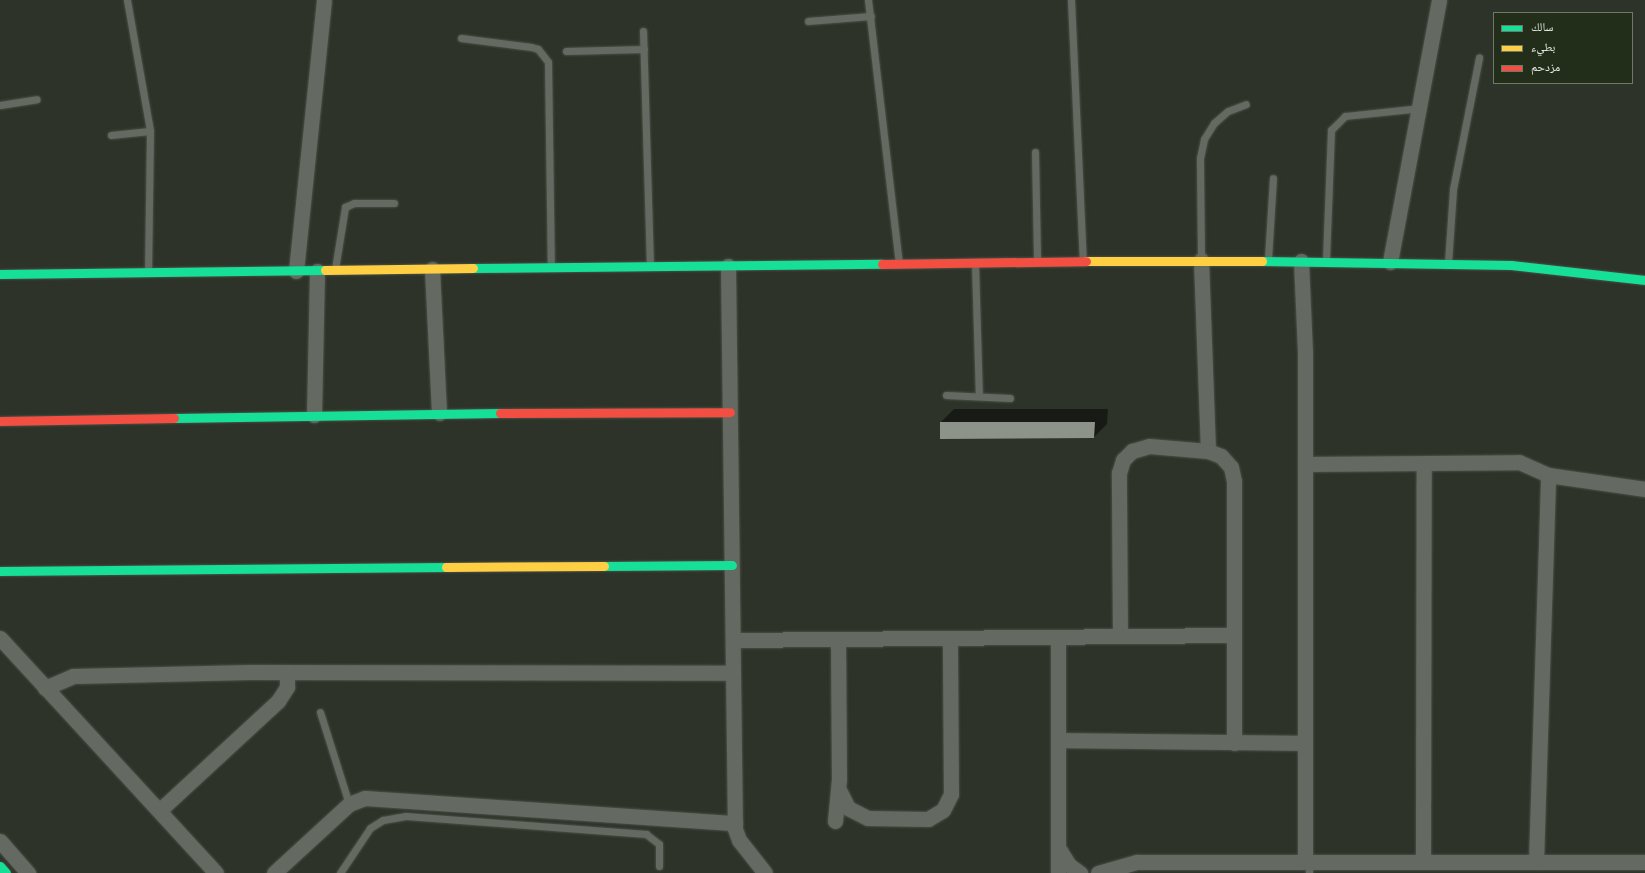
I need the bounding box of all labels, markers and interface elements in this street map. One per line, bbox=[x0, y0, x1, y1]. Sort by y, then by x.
legend bbox=[1493, 12, 1633, 84]
text: سالك bbox=[1531, 20, 1553, 34]
text: بطيء bbox=[1531, 40, 1555, 54]
text: مزدحم bbox=[1531, 60, 1560, 74]

